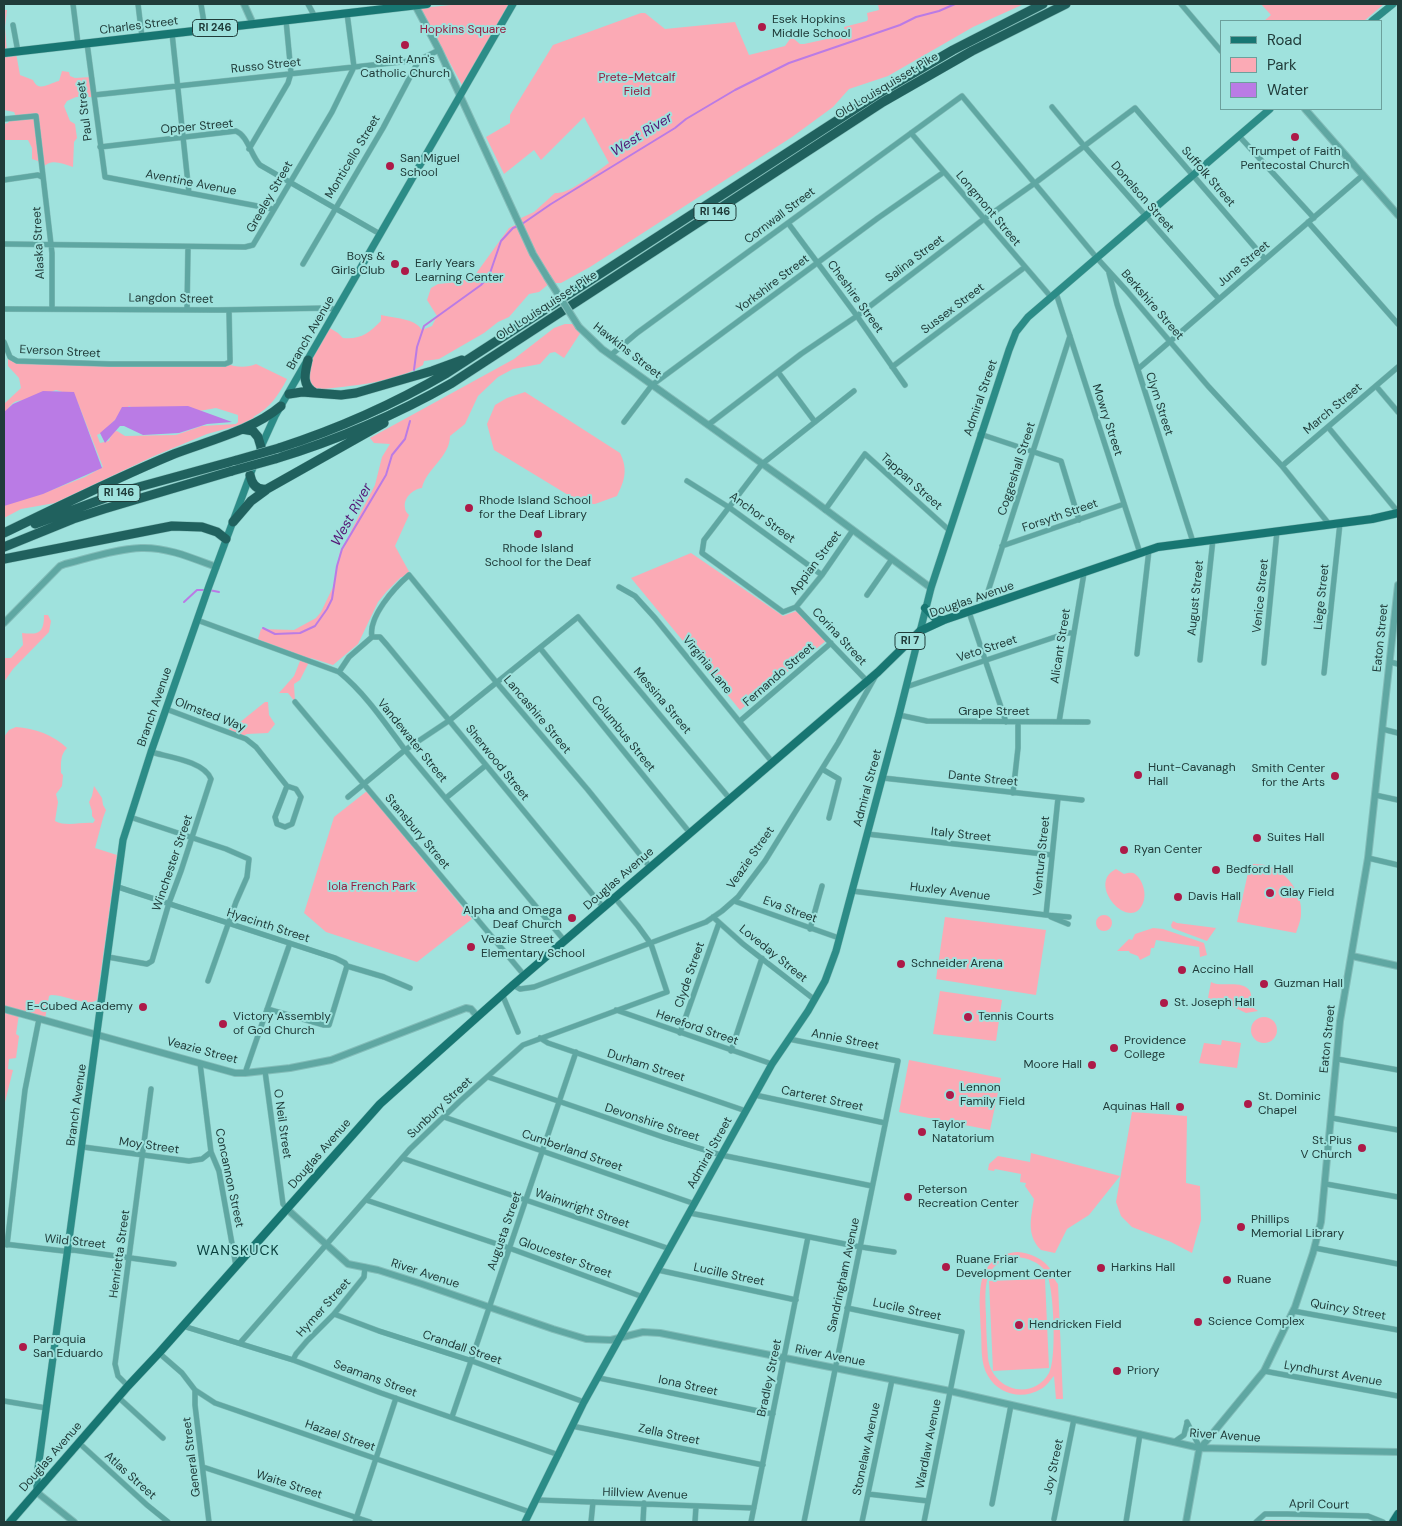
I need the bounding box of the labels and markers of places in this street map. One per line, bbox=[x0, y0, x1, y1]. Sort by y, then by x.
place label: Esek Hopkins Middle School bbox=[772, 13, 850, 41]
marker: Esek Hopkins Middle School bbox=[756, 21, 768, 33]
marker: Saint Ann's Catholic Church bbox=[399, 39, 411, 51]
place label: Saint Ann's Catholic Church bbox=[360, 53, 450, 81]
marker: Trumpet of Faith Pentecostal Church bbox=[1289, 131, 1301, 143]
place label: Trumpet of Faith Pentecostal Church bbox=[1241, 145, 1349, 173]
place label: San Miguel School bbox=[400, 152, 460, 180]
marker: San Miguel School bbox=[384, 160, 396, 172]
place label: Boys & Girls Club bbox=[331, 250, 385, 278]
place label: Early Years Learning Center bbox=[415, 257, 503, 285]
marker: Boys & Girls Club bbox=[389, 258, 401, 270]
marker: Early Years Learning Center bbox=[399, 265, 411, 277]
place label: Rhode Island School for the Deaf Library bbox=[479, 494, 591, 522]
marker: Rhode Island School for the Deaf Library bbox=[463, 502, 475, 514]
marker: Rhode Island School for the Deaf bbox=[532, 528, 544, 540]
place label: Rhode Island School for the Deaf bbox=[485, 542, 591, 570]
place label: Hunt-Cavanagh Hall bbox=[1148, 761, 1236, 789]
place label: Smith Center for the Arts bbox=[1252, 762, 1325, 790]
marker: Hunt-Cavanagh Hall bbox=[1132, 769, 1144, 781]
marker: Smith Center for the Arts bbox=[1329, 770, 1341, 782]
place label: Suites Hall bbox=[1267, 831, 1324, 845]
marker: Suites Hall bbox=[1251, 832, 1263, 844]
place label: Ryan Center bbox=[1134, 843, 1202, 857]
marker: Ryan Center bbox=[1118, 844, 1130, 856]
place label: Bedford Hall bbox=[1226, 863, 1294, 877]
marker: Bedford Hall bbox=[1210, 864, 1222, 876]
place label: Glay Field bbox=[1280, 886, 1334, 900]
marker: Glay Field bbox=[1264, 887, 1276, 899]
place label: Davis Hall bbox=[1188, 890, 1241, 904]
marker: Davis Hall bbox=[1172, 891, 1184, 903]
place label: Alpha and Omega Deaf Church bbox=[463, 904, 562, 932]
marker: Alpha and Omega Deaf Church bbox=[566, 912, 578, 924]
place label: Veazie Street Elementary School bbox=[481, 933, 585, 961]
marker: Veazie Street Elementary School bbox=[465, 941, 477, 953]
place label: Schneider Arena bbox=[911, 957, 1003, 971]
marker: Schneider Arena bbox=[895, 958, 907, 970]
place label: Accino Hall bbox=[1192, 963, 1253, 977]
marker: Accino Hall bbox=[1176, 964, 1188, 976]
place label: Guzman Hall bbox=[1274, 977, 1343, 991]
marker: Guzman Hall bbox=[1258, 978, 1270, 990]
place label: St. Joseph Hall bbox=[1174, 996, 1255, 1010]
marker: St. Joseph Hall bbox=[1158, 997, 1170, 1009]
place label: E-Cubed Academy bbox=[27, 1000, 133, 1014]
marker: E-Cubed Academy bbox=[137, 1001, 149, 1013]
place label: Victory Assembly of God Church bbox=[233, 1010, 331, 1038]
place label: Tennis Courts bbox=[978, 1010, 1054, 1024]
marker: Tennis Courts bbox=[962, 1011, 974, 1023]
marker: Victory Assembly of God Church bbox=[217, 1018, 229, 1030]
place label: Providence College bbox=[1124, 1034, 1186, 1062]
marker: Providence College bbox=[1108, 1042, 1120, 1054]
place label: Moore Hall bbox=[1023, 1058, 1082, 1072]
marker: Moore Hall bbox=[1086, 1059, 1098, 1071]
place label: Lennon Family Field bbox=[960, 1081, 1025, 1109]
marker: Lennon Family Field bbox=[944, 1089, 956, 1101]
place label: St. Dominic Chapel bbox=[1258, 1090, 1321, 1118]
marker: St. Dominic Chapel bbox=[1242, 1098, 1254, 1110]
place label: Aquinas Hall bbox=[1102, 1100, 1170, 1114]
marker: Aquinas Hall bbox=[1174, 1101, 1186, 1113]
place label: Taylor Natatorium bbox=[932, 1118, 994, 1146]
marker: Taylor Natatorium bbox=[916, 1126, 928, 1138]
place label: St. Pius V Church bbox=[1300, 1134, 1352, 1162]
marker: St. Pius V Church bbox=[1356, 1142, 1368, 1154]
place label: Peterson Recreation Center bbox=[918, 1183, 1019, 1211]
marker: Peterson Recreation Center bbox=[902, 1191, 914, 1203]
place label: Phillips Memorial Library bbox=[1251, 1213, 1344, 1241]
marker: Phillips Memorial Library bbox=[1235, 1221, 1247, 1233]
place label: Ruane Friar Development Center bbox=[956, 1253, 1071, 1281]
marker: Ruane Friar Development Center bbox=[940, 1261, 952, 1273]
place label: Harkins Hall bbox=[1111, 1261, 1175, 1275]
marker: Harkins Hall bbox=[1095, 1262, 1107, 1274]
place label: Ruane bbox=[1237, 1273, 1271, 1287]
marker: Ruane bbox=[1221, 1274, 1233, 1286]
place label: Science Complex bbox=[1208, 1315, 1304, 1329]
marker: Science Complex bbox=[1192, 1316, 1204, 1328]
place label: Hendricken Field bbox=[1029, 1318, 1121, 1332]
marker: Hendricken Field bbox=[1013, 1319, 1025, 1331]
place label: Parroquia San Eduardo bbox=[33, 1333, 103, 1361]
marker: Parroquia San Eduardo bbox=[17, 1341, 29, 1353]
place label: Priory bbox=[1127, 1364, 1160, 1378]
marker: Priory bbox=[1111, 1365, 1123, 1377]

